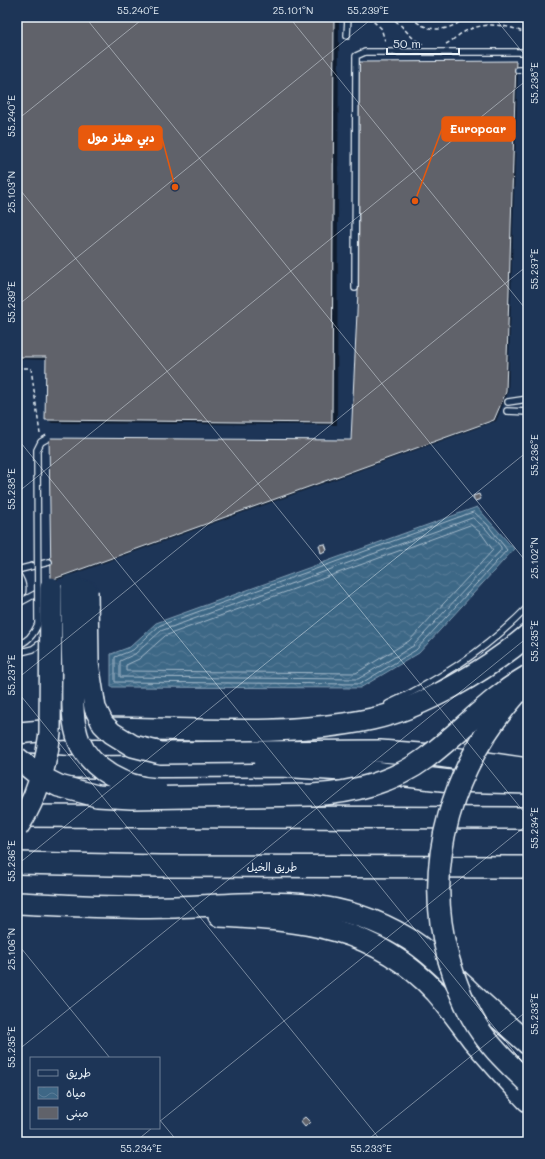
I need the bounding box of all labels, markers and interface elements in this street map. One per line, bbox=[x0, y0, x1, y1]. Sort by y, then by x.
text: 55.240°E bbox=[117, 3, 159, 17]
text: 25.101°N bbox=[273, 3, 313, 17]
text: 55.239°E bbox=[347, 3, 389, 17]
scale bar bbox=[387, 30, 459, 56]
text: 50 m bbox=[393, 35, 421, 51]
text: 55.238°E bbox=[527, 62, 541, 104]
text: 55.240°E bbox=[4, 95, 18, 137]
callout: Europcar bbox=[442, 117, 515, 141]
text: Europcar bbox=[450, 120, 506, 136]
callout: دبي هيلز مول bbox=[79, 126, 162, 150]
text: دبي هيلز مول bbox=[87, 129, 155, 149]
text: 25.103°N bbox=[4, 171, 18, 213]
text: 55.237°E bbox=[527, 248, 541, 290]
text: 55.239°E bbox=[4, 281, 18, 323]
text: 55.236°E bbox=[527, 434, 541, 476]
text: 55.238°E bbox=[4, 468, 18, 510]
text: 25.102°N bbox=[527, 537, 541, 579]
text: 55.235°E bbox=[527, 620, 541, 662]
text: 55.237°E bbox=[4, 654, 18, 696]
text: 55.234°E bbox=[527, 807, 541, 849]
text: 55.236°E bbox=[4, 840, 18, 882]
street label: طريق الخيل bbox=[247, 859, 297, 874]
text: 25.106°N bbox=[4, 928, 18, 970]
text: 55.233°E bbox=[527, 993, 541, 1035]
text: 55.235°E bbox=[4, 1026, 18, 1068]
legend bbox=[30, 1057, 160, 1129]
text: طريق bbox=[66, 1064, 91, 1080]
text: مياه bbox=[66, 1084, 86, 1100]
text: مبنى bbox=[66, 1104, 89, 1121]
text: 55.234°E bbox=[120, 1141, 162, 1155]
text: 55.233°E bbox=[350, 1141, 392, 1155]

